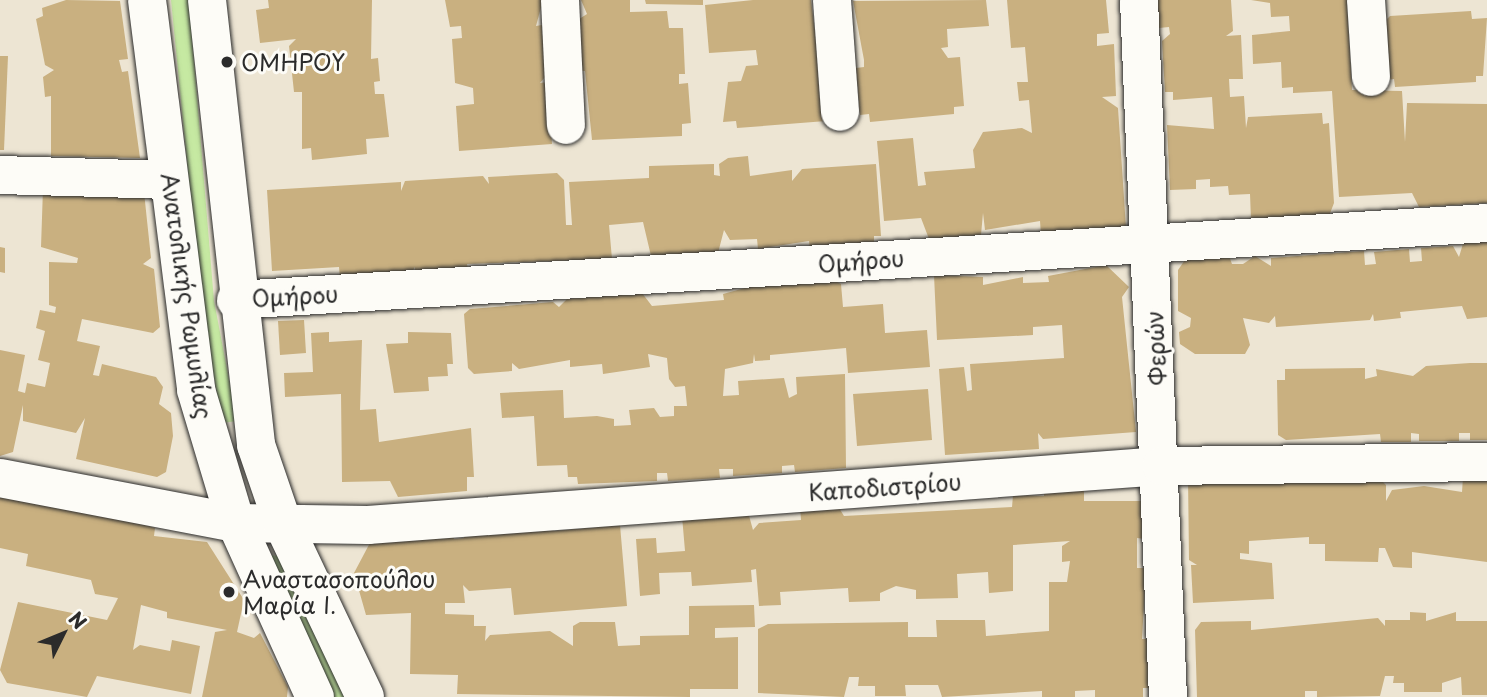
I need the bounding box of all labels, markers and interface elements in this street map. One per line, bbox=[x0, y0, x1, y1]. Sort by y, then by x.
place label: ΟΜΗΡΟΥ bbox=[241, 48, 345, 76]
marker: ΟΜΗΡΟΥ bbox=[219, 54, 235, 70]
street label: Ανατολικής Ρωμυλίας bbox=[156, 171, 218, 421]
street label: Ομήρου bbox=[817, 244, 905, 278]
street label: Ομήρου bbox=[251, 280, 339, 312]
street label: Φερών bbox=[1140, 310, 1172, 386]
street label: Καποδιστρίου bbox=[807, 468, 963, 506]
place label: Αναστασοπούλου Μαρία Ι. bbox=[243, 565, 435, 619]
marker: Αναστασοπούλου Μαρία Ι. bbox=[221, 584, 237, 600]
north arrow bbox=[28, 599, 98, 669]
text: N bbox=[63, 605, 94, 635]

